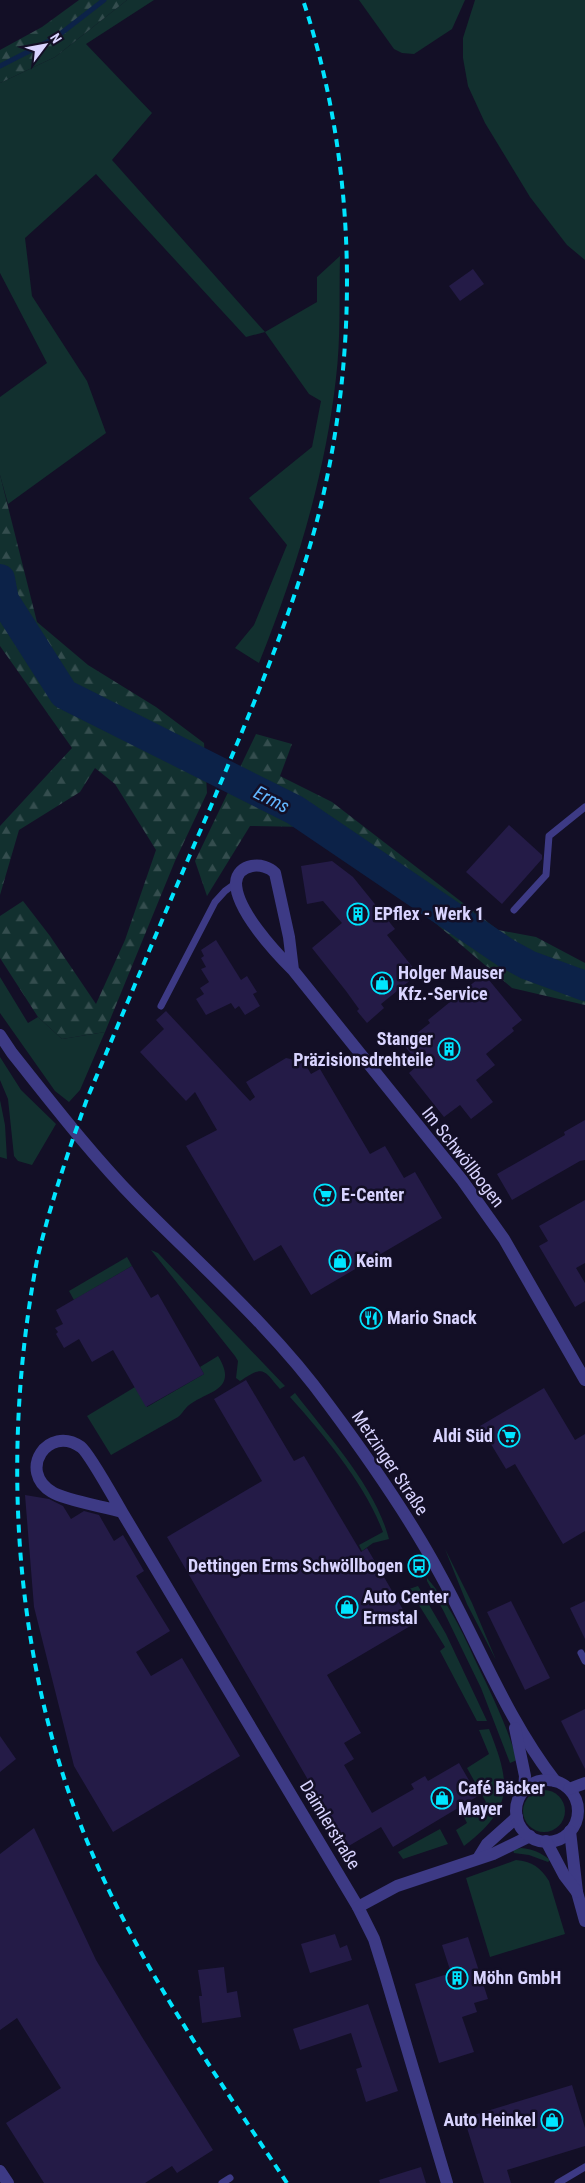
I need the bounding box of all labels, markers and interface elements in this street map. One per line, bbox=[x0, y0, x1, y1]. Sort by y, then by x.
north arrow bbox=[20, 20, 70, 70]
text: N bbox=[47, 30, 65, 46]
water label: Erms bbox=[250, 781, 294, 818]
building icon: EPflex - Werk 1 bbox=[346, 902, 370, 926]
place label: EPflex - Werk 1 bbox=[374, 903, 484, 924]
place label: Holger Mauser Kfz.-Service bbox=[398, 962, 504, 1004]
shop icon: Holger Mauser Kfz.-Service bbox=[370, 971, 394, 995]
place label: Stanger Präzisionsdrehteile bbox=[293, 1028, 433, 1070]
building icon: Stanger Präzisionsdrehteile bbox=[437, 1037, 461, 1061]
street label: Im Schwöllbogen bbox=[418, 1102, 509, 1211]
supermarket icon: E-Center bbox=[313, 1183, 337, 1207]
place label: E-Center bbox=[341, 1184, 404, 1205]
shop icon: Keim bbox=[328, 1249, 352, 1273]
place label: Keim bbox=[356, 1250, 392, 1271]
restaurant icon: Mario Snack bbox=[359, 1306, 383, 1330]
place label: Mario Snack bbox=[387, 1307, 477, 1328]
street label: Metzinger Straße bbox=[348, 1407, 433, 1519]
supermarket icon: Aldi Süd bbox=[497, 1424, 521, 1448]
place label: Aldi Süd bbox=[433, 1425, 493, 1446]
bus stop icon: Dettingen Erms Schwöllbogen bbox=[407, 1554, 431, 1578]
place label: Dettingen Erms Schwöllbogen bbox=[188, 1555, 403, 1576]
place label: Auto Center Ermstal bbox=[363, 1586, 449, 1628]
shop icon: Auto Center Ermstal bbox=[335, 1595, 359, 1619]
street label: Daimlerstraße bbox=[296, 1777, 365, 1873]
place label: Café Bäcker Mayer bbox=[458, 1777, 545, 1819]
shop icon: Café Bäcker Mayer bbox=[430, 1786, 454, 1810]
building icon: Möhn GmbH bbox=[445, 1966, 469, 1990]
place label: Möhn GmbH bbox=[473, 1967, 561, 1988]
shop icon: Auto Heinkel bbox=[540, 2108, 564, 2132]
place label: Auto Heinkel bbox=[444, 2109, 536, 2130]

